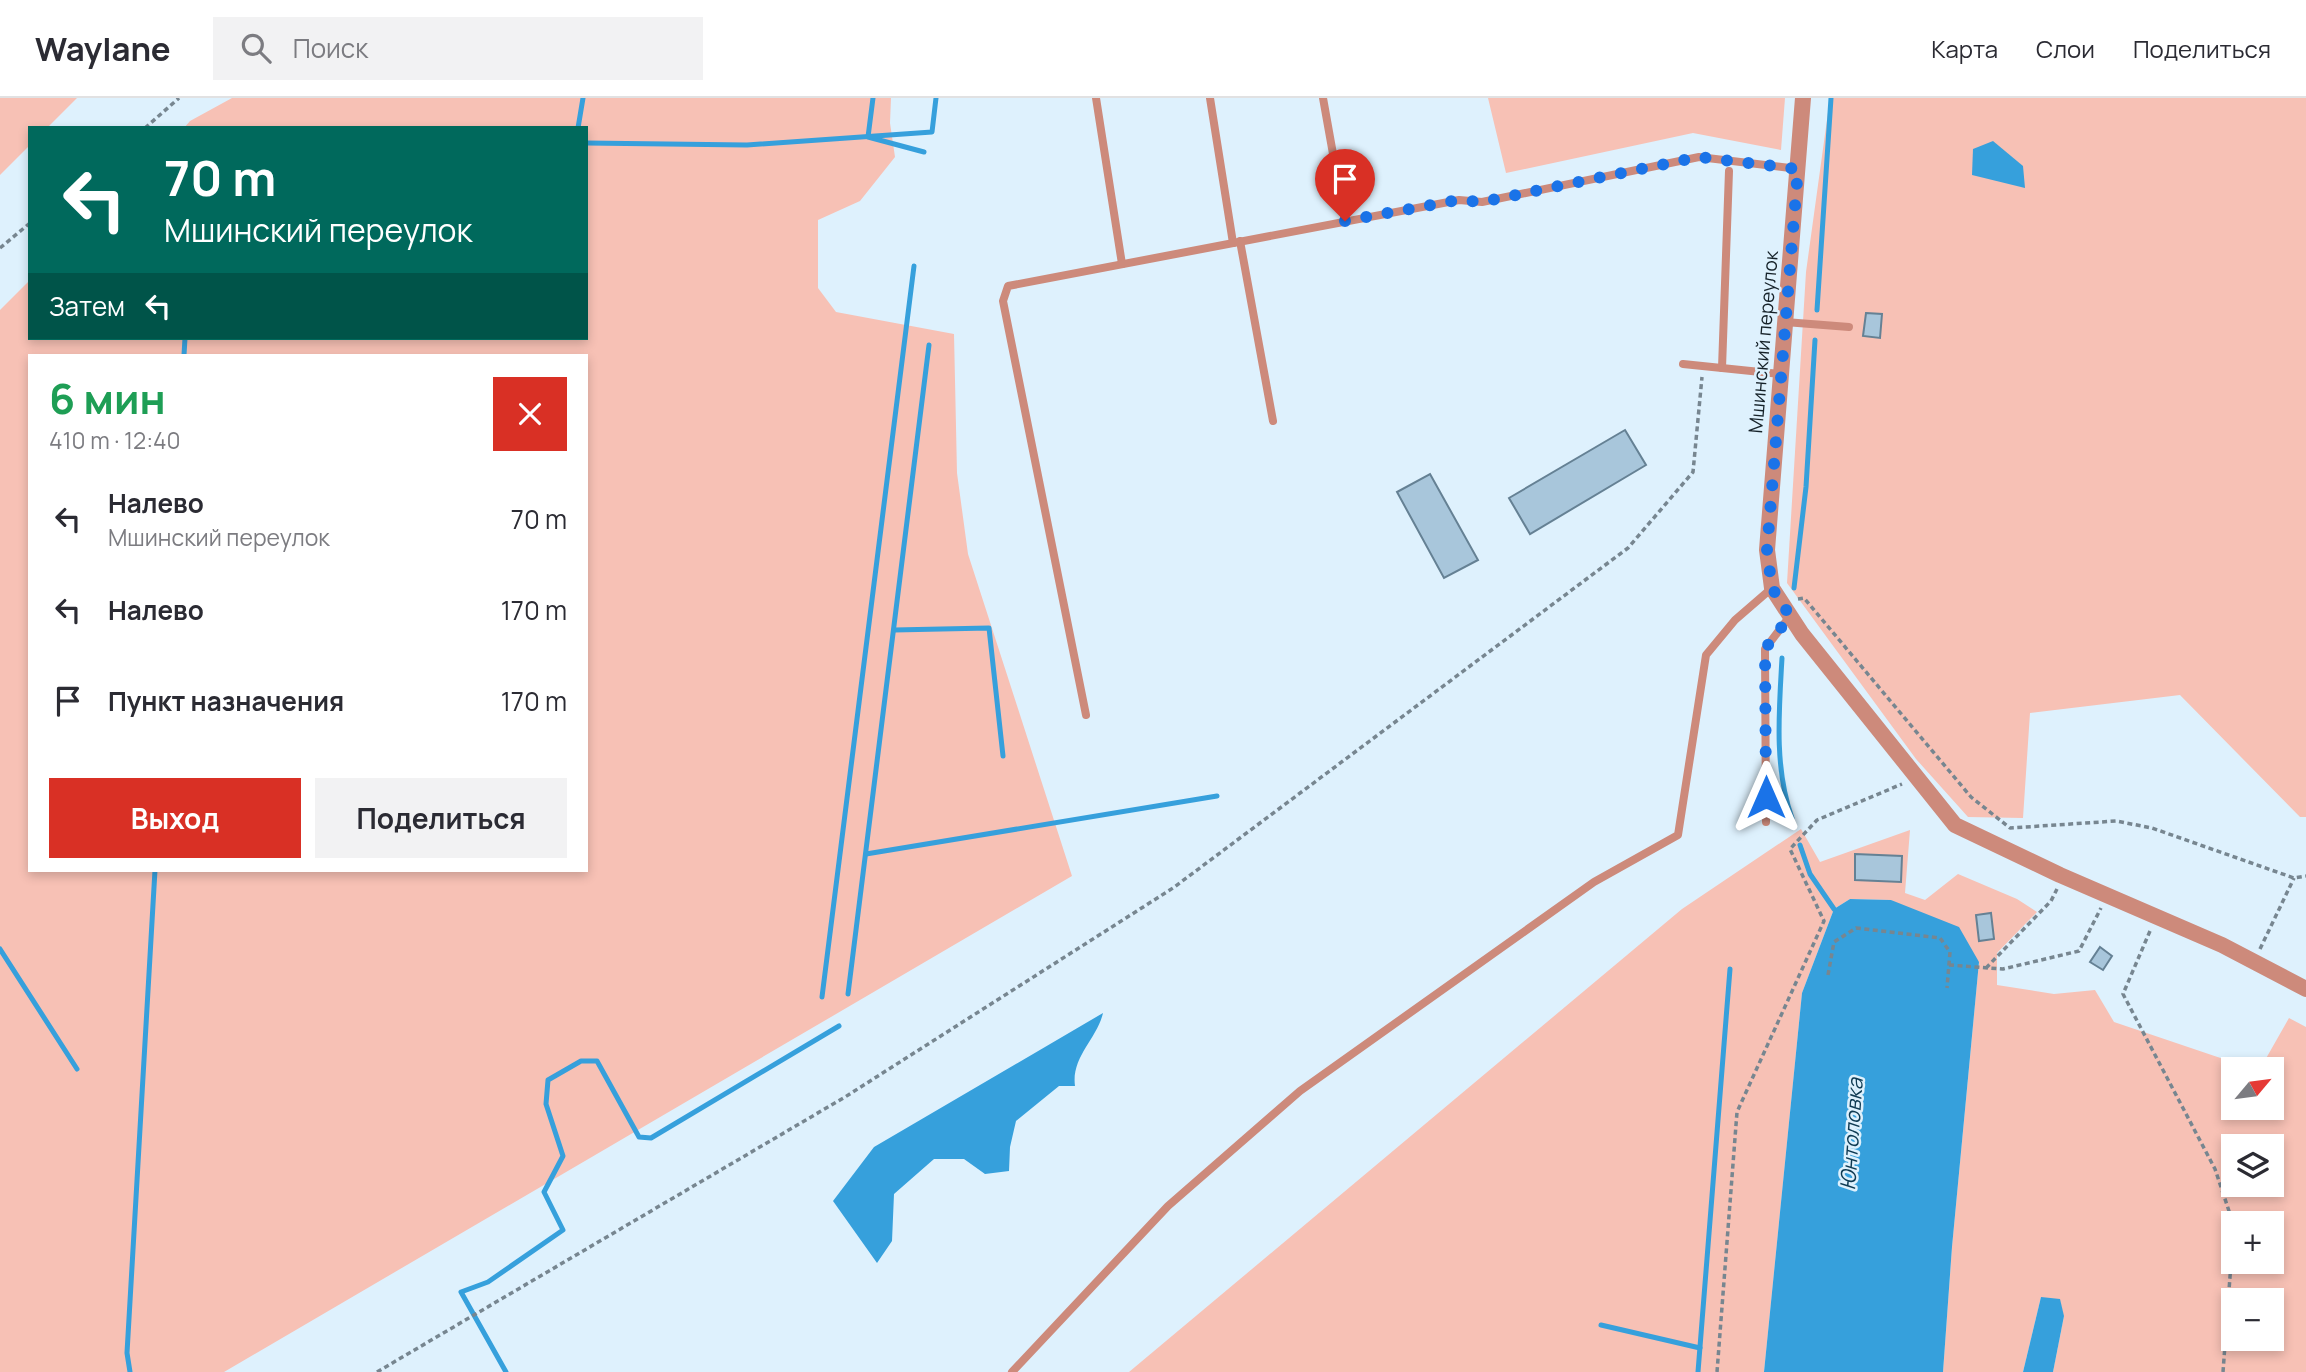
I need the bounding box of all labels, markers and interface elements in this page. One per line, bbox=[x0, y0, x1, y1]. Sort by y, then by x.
search box bbox=[213, 17, 703, 80]
text: Waylane bbox=[35, 26, 171, 71]
icon: search bbox=[237, 29, 275, 67]
text: Поиск bbox=[293, 30, 368, 66]
text: Карта bbox=[1931, 32, 1998, 65]
text: Слои bbox=[2036, 32, 2095, 65]
text: Поделиться bbox=[2133, 32, 2271, 65]
text: 70 m bbox=[164, 144, 276, 211]
pin bbox=[1315, 149, 1375, 221]
icon: left bbox=[49, 154, 140, 245]
icon: arrive bbox=[1326, 160, 1364, 198]
text: Мшинский переулок bbox=[164, 208, 472, 252]
street label: Мшинский переулок bbox=[1742, 249, 1784, 434]
icon: left bbox=[139, 287, 177, 325]
text: Затем bbox=[49, 288, 125, 324]
text: 6 мин bbox=[49, 369, 166, 427]
button: close bbox=[493, 377, 567, 451]
text: 410 m · 12:40 bbox=[49, 424, 181, 456]
text: Налево bbox=[108, 485, 204, 521]
icon: left bbox=[49, 500, 87, 538]
text: 70 m bbox=[511, 501, 567, 537]
text: Мшинский переулок bbox=[108, 521, 330, 553]
icon: left bbox=[49, 591, 87, 629]
text: Налево bbox=[108, 592, 204, 628]
text: 170 m bbox=[501, 592, 567, 628]
icon: arrive bbox=[49, 682, 87, 720]
text: Пункт назначения bbox=[108, 683, 344, 719]
text: 170 m bbox=[501, 683, 567, 719]
position arrow bbox=[1729, 760, 1803, 834]
button: Выход bbox=[49, 778, 301, 858]
button: Поделиться bbox=[315, 778, 567, 858]
north arrow bbox=[2221, 1057, 2284, 1120]
map controls bbox=[2221, 1057, 2284, 1351]
water label: Юнтоловка bbox=[1833, 1076, 1869, 1191]
button: layers bbox=[2221, 1134, 2284, 1197]
button: + bbox=[2221, 1211, 2284, 1274]
button: − bbox=[2221, 1288, 2284, 1351]

